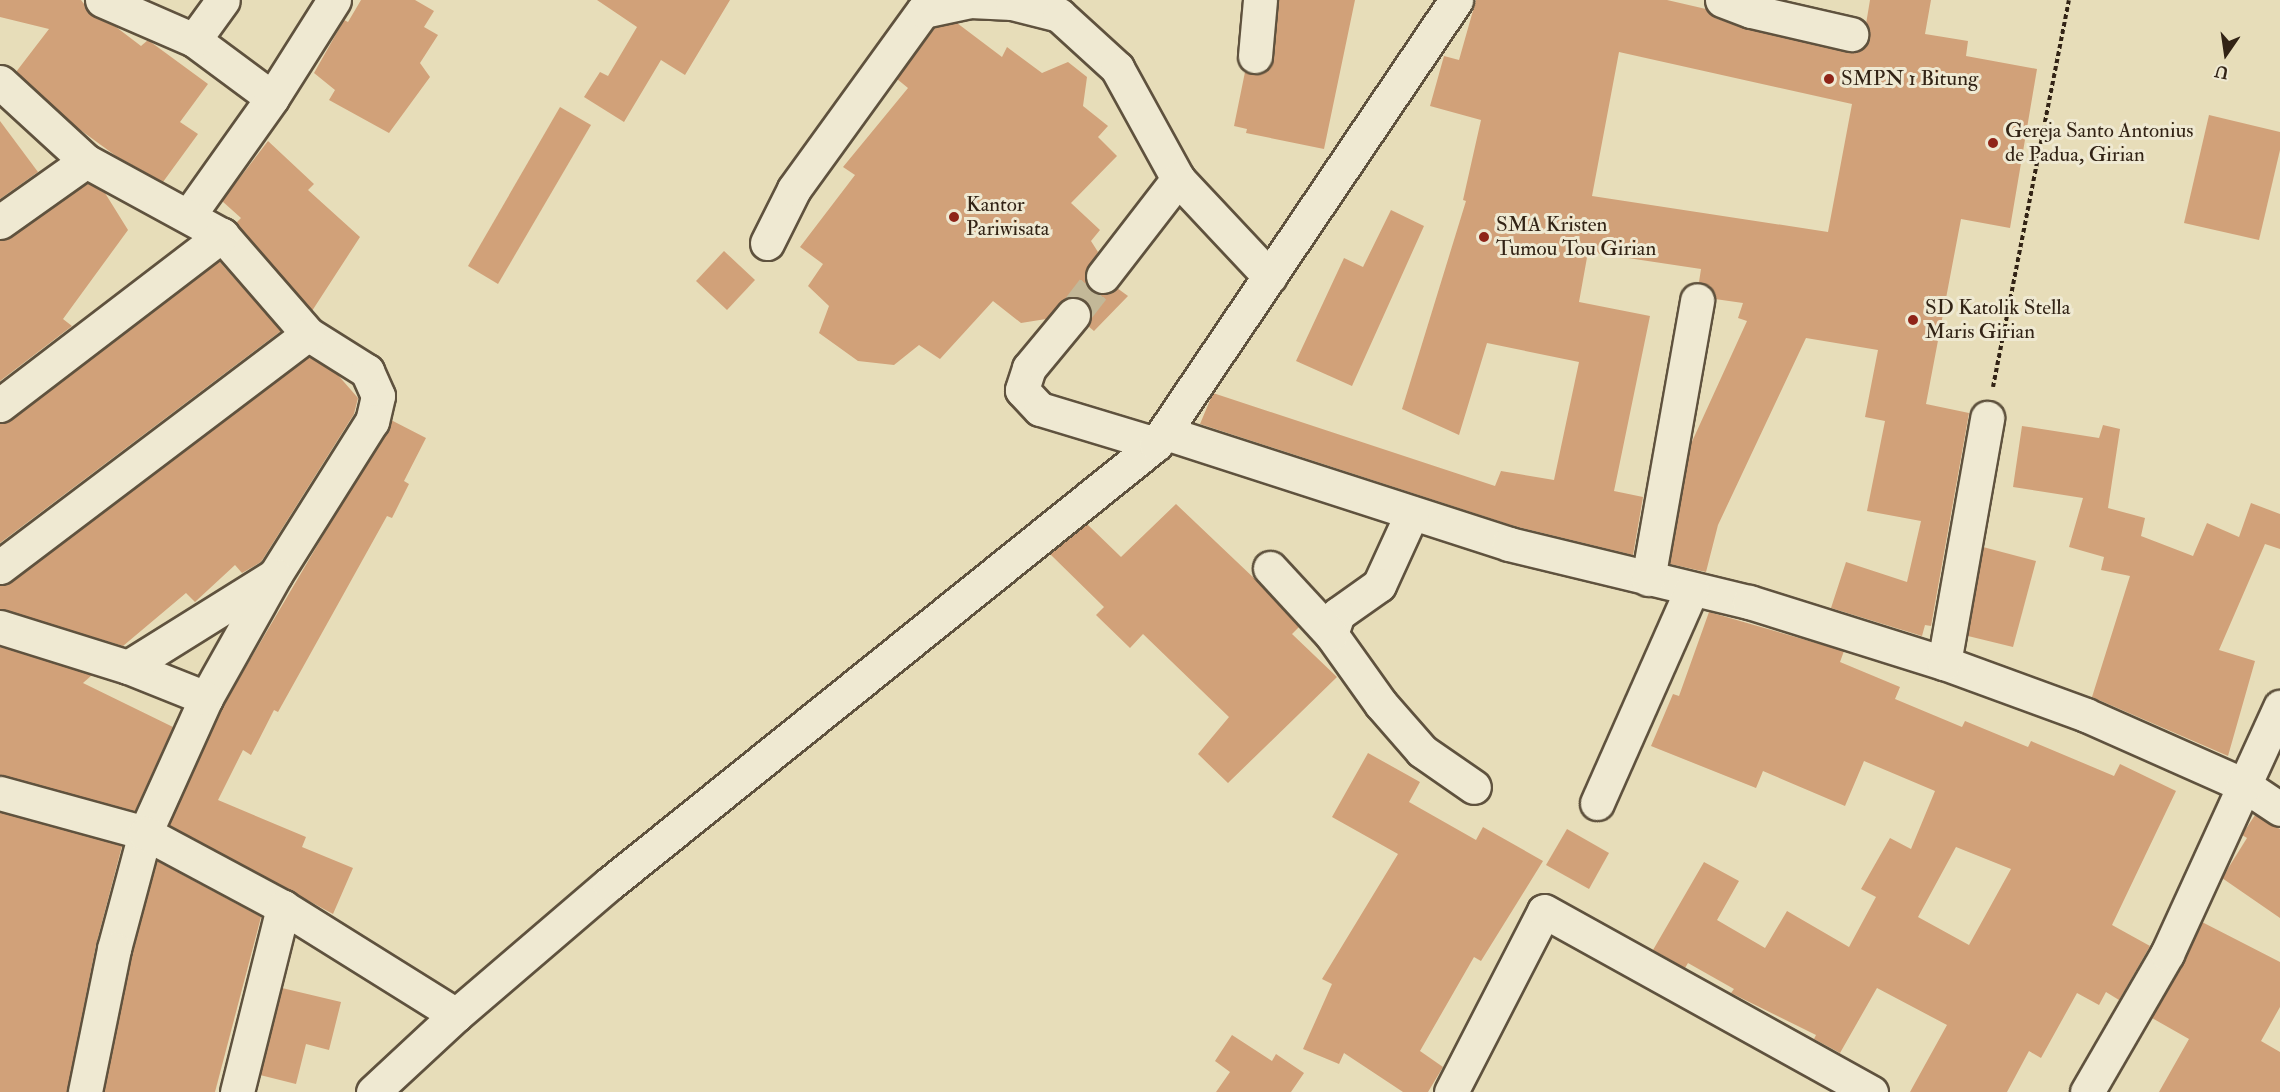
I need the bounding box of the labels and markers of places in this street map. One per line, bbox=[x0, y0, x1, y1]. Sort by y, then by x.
place label: SMPN 1 Bitung bbox=[1841, 66, 1978, 92]
marker: SMPN 1 Bitung bbox=[1822, 72, 1836, 86]
place label: Gereja Santo Antonius de Padua, Girian bbox=[2005, 118, 2193, 168]
marker: Gereja Santo Antonius de Padua, Girian bbox=[1986, 136, 2000, 150]
place label: Kantor Pariwisata bbox=[966, 192, 1049, 242]
marker: Kantor Pariwisata bbox=[947, 210, 961, 224]
place label: SMA Kristen Tumou Tou Girian bbox=[1496, 212, 1656, 262]
marker: SMA Kristen Tumou Tou Girian bbox=[1477, 230, 1491, 244]
place label: SD Katolik Stella Maris Girian bbox=[1925, 295, 2070, 345]
marker: SD Katolik Stella Maris Girian bbox=[1906, 313, 1920, 327]

